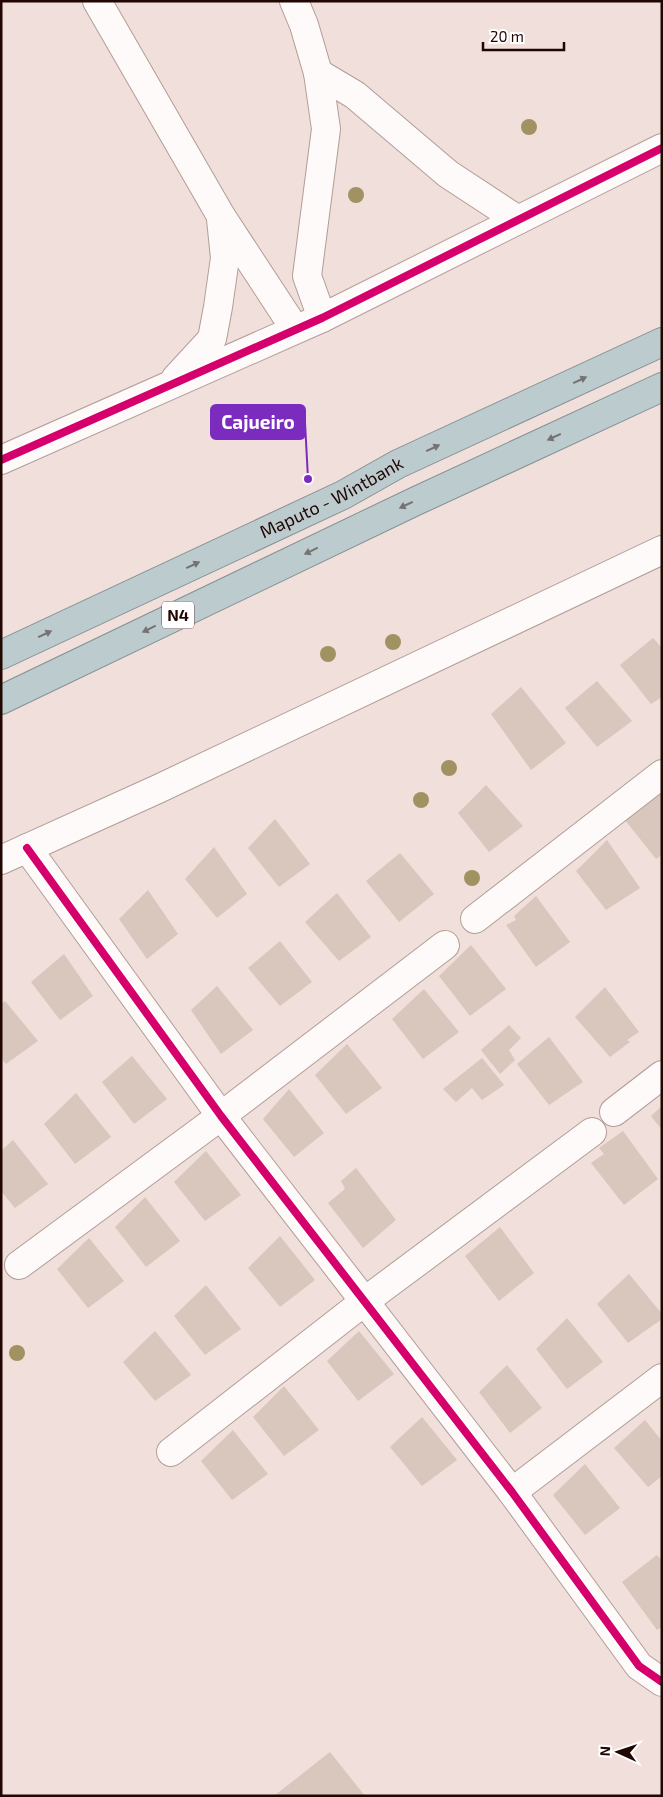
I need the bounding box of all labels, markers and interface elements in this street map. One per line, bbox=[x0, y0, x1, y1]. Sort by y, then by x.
scale bar bbox=[483, 20, 564, 52]
text: 20 m bbox=[490, 27, 524, 45]
one-way arrow bbox=[573, 376, 587, 384]
callout: Cajueiro bbox=[211, 405, 305, 439]
text: Cajueiro bbox=[221, 410, 295, 433]
one-way arrow bbox=[547, 433, 561, 441]
one-way arrow bbox=[426, 444, 440, 452]
street label: Maputo - Wintbank bbox=[256, 451, 407, 542]
one-way arrow bbox=[399, 501, 414, 510]
one-way arrow bbox=[304, 547, 318, 555]
one-way arrow bbox=[185, 561, 200, 570]
road number: N4 bbox=[162, 602, 194, 628]
one-way arrow bbox=[142, 625, 156, 633]
one-way arrow bbox=[38, 630, 52, 638]
north arrow bbox=[593, 1727, 643, 1777]
text: N bbox=[596, 1746, 613, 1757]

